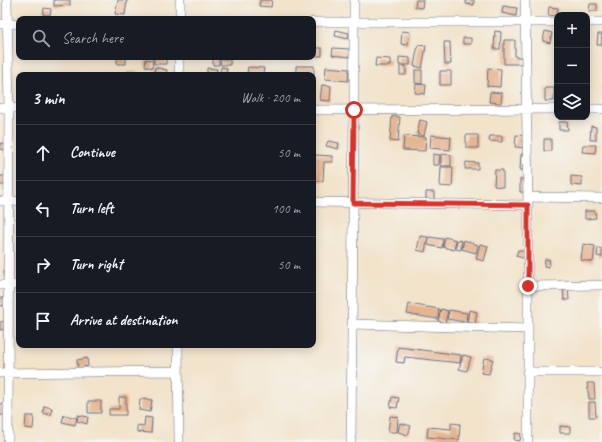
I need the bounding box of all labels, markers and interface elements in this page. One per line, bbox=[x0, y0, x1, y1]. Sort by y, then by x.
map controls bbox=[554, 12, 590, 120]
button: + bbox=[554, 12, 590, 48]
search box bbox=[16, 16, 316, 60]
icon: search bbox=[30, 27, 52, 49]
text: Search here bbox=[62, 29, 123, 48]
button: − bbox=[554, 48, 590, 84]
button: layers bbox=[554, 84, 590, 120]
text: 3 min bbox=[32, 88, 65, 109]
text: Walk · 200 m bbox=[241, 90, 300, 106]
route start bbox=[345, 101, 363, 119]
icon: ahead bbox=[32, 142, 54, 164]
text: Continue bbox=[70, 143, 115, 162]
text: 50 m bbox=[278, 145, 300, 161]
icon: left bbox=[32, 198, 54, 220]
text: Turn left bbox=[70, 199, 113, 218]
text: 100 m bbox=[272, 201, 300, 217]
icon: right bbox=[32, 254, 54, 276]
text: Turn right bbox=[70, 255, 123, 274]
text: 50 m bbox=[278, 257, 300, 273]
route end bbox=[519, 277, 537, 295]
icon: arrive bbox=[32, 310, 54, 332]
text: Arrive at destination bbox=[70, 311, 177, 330]

